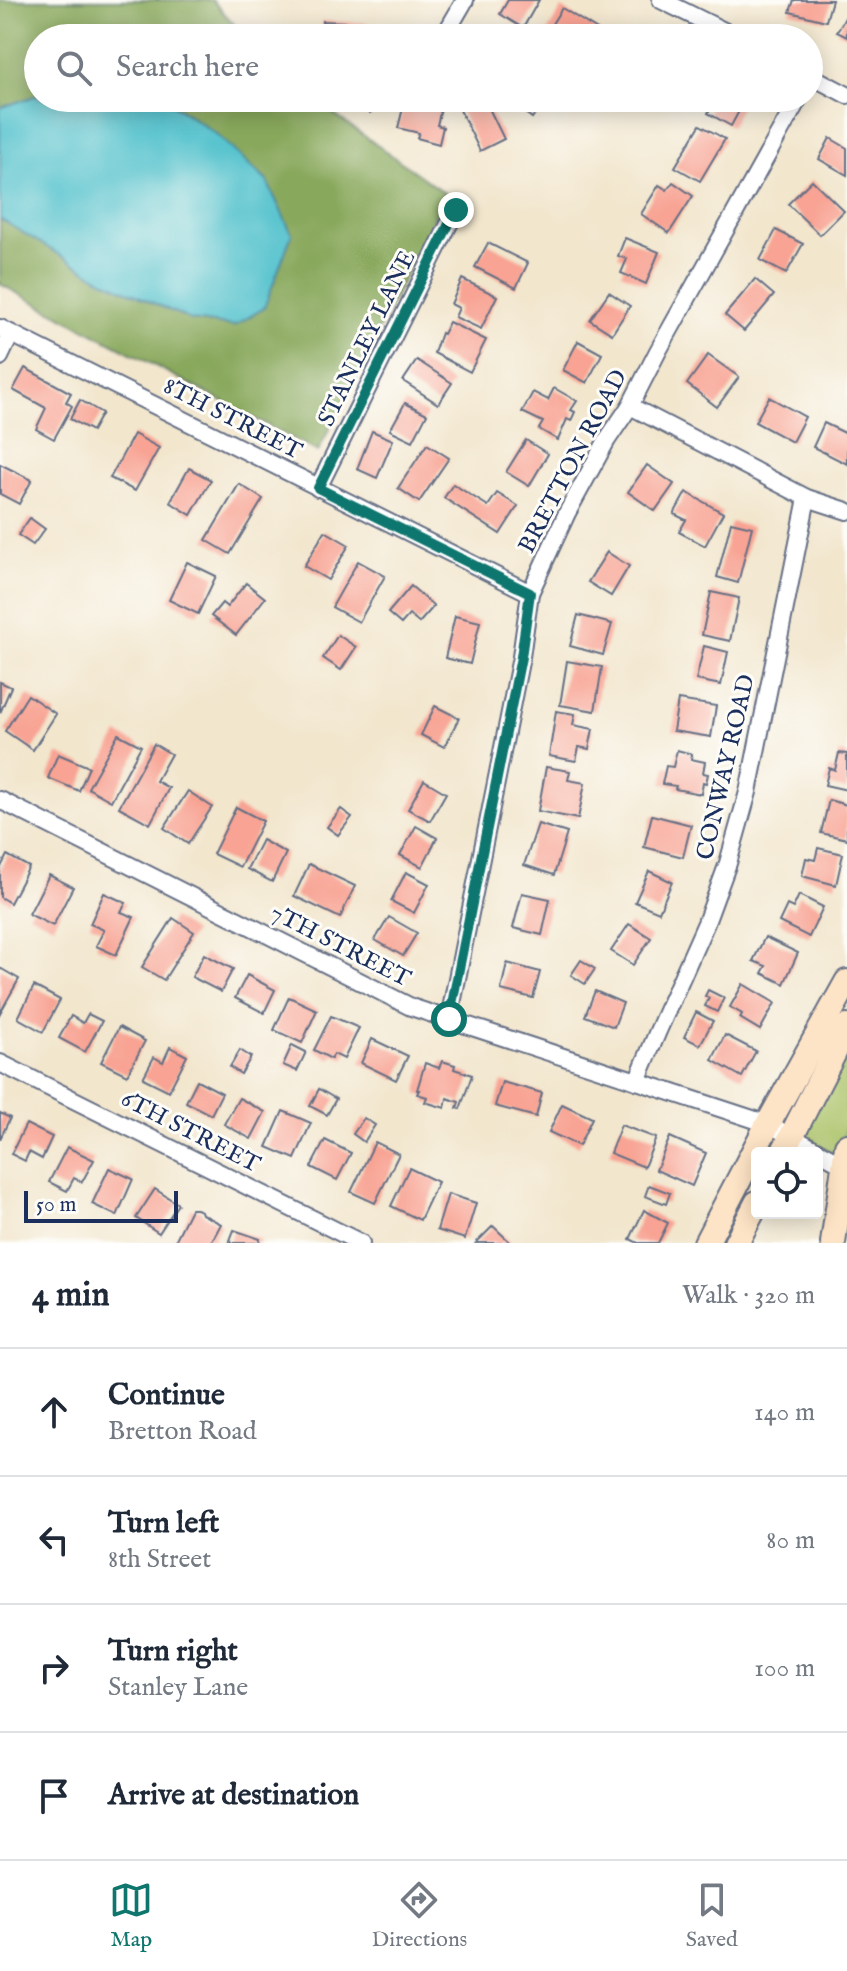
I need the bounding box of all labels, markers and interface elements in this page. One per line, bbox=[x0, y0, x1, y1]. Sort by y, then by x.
search box bbox=[24, 24, 823, 112]
icon: search bbox=[52, 46, 96, 90]
text: Search here bbox=[116, 49, 259, 87]
route end bbox=[438, 192, 474, 228]
street label: STANLEY LANE bbox=[311, 246, 423, 432]
street label: BRETTON ROAD bbox=[512, 364, 635, 559]
street label: 8TH STREET bbox=[158, 371, 307, 468]
street label: CONWAY ROAD bbox=[690, 672, 763, 863]
street label: 7TH STREET bbox=[265, 898, 416, 995]
route start bbox=[431, 1001, 467, 1037]
street label: 6TH STREET bbox=[116, 1084, 266, 1181]
map controls bbox=[751, 1147, 823, 1219]
button: locate bbox=[751, 1147, 823, 1219]
scale bar bbox=[24, 1187, 178, 1223]
text: 50 m bbox=[36, 1191, 77, 1219]
text: 4 min bbox=[32, 1274, 110, 1317]
text: Walk · 320 m bbox=[682, 1279, 815, 1312]
text: Continue bbox=[108, 1377, 225, 1415]
icon: ahead bbox=[32, 1390, 76, 1434]
text: 140 m bbox=[754, 1396, 815, 1429]
text: Bretton Road bbox=[108, 1415, 257, 1448]
text: Turn left bbox=[108, 1505, 219, 1543]
icon: left bbox=[32, 1518, 76, 1562]
text: 80 m bbox=[766, 1524, 815, 1557]
text: 8th Street bbox=[108, 1543, 211, 1576]
text: Turn right bbox=[108, 1633, 238, 1671]
icon: right bbox=[32, 1646, 76, 1690]
text: 100 m bbox=[754, 1652, 815, 1685]
text: Stanley Lane bbox=[108, 1671, 248, 1704]
icon: arrive bbox=[32, 1774, 76, 1818]
text: Arrive at destination bbox=[108, 1777, 359, 1815]
tab: Map bbox=[109, 1878, 153, 1954]
tab: Directions bbox=[372, 1878, 467, 1954]
tab: Saved bbox=[686, 1878, 738, 1954]

